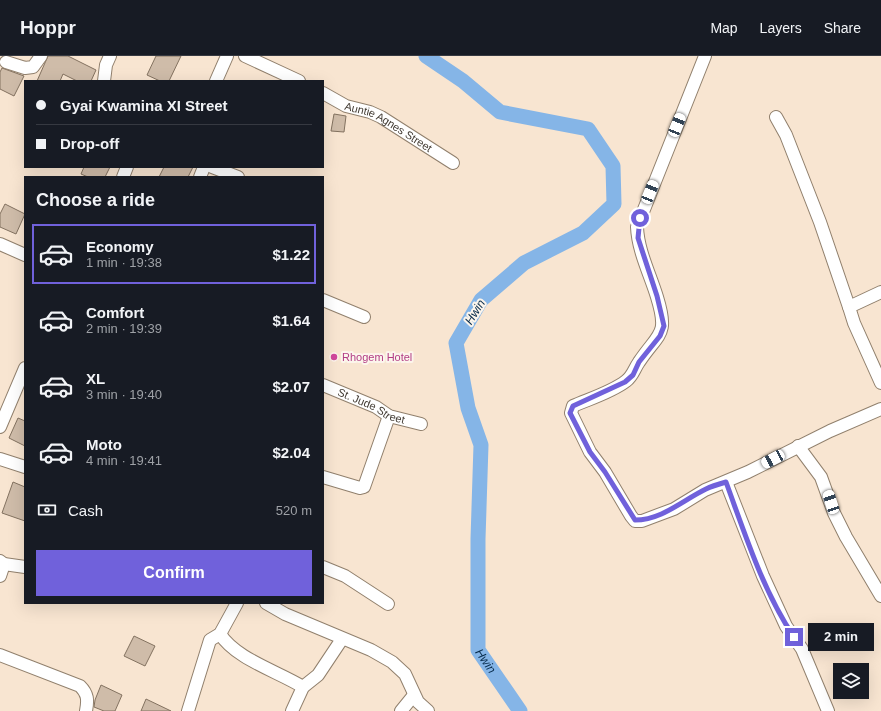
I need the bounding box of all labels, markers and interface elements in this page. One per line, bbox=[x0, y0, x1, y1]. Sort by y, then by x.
text: Hoppr bbox=[20, 17, 76, 38]
text: Map bbox=[710, 20, 738, 36]
text: Layers bbox=[760, 20, 802, 36]
text: Share bbox=[824, 20, 861, 36]
text: Gyai Kwamina XI Street bbox=[60, 97, 228, 114]
street label: Auntie Agnes Street bbox=[343, 100, 434, 154]
car bbox=[667, 112, 687, 138]
text: Drop-off bbox=[60, 135, 119, 152]
car bbox=[640, 179, 660, 205]
text: Choose a ride bbox=[36, 190, 155, 210]
route start bbox=[631, 209, 649, 227]
icon: car bbox=[38, 236, 74, 272]
text: Economy bbox=[86, 238, 154, 255]
text: $1.22 bbox=[272, 246, 310, 263]
text: 1 min · 19:38 bbox=[86, 255, 162, 270]
water label: Hwin bbox=[462, 297, 488, 327]
icon: car bbox=[38, 302, 74, 338]
text: Comfort bbox=[86, 304, 144, 321]
text: $1.64 bbox=[272, 312, 310, 329]
text: 2 min · 19:39 bbox=[86, 321, 162, 336]
place label: Rhogem Hotel bbox=[342, 351, 412, 363]
marker: Rhogem Hotel bbox=[329, 352, 339, 362]
icon: car bbox=[38, 368, 74, 404]
text: XL bbox=[86, 370, 105, 387]
text: $2.07 bbox=[272, 378, 310, 395]
street label: St. Jude Street bbox=[336, 386, 406, 426]
text: 3 min · 19:40 bbox=[86, 387, 162, 402]
icon: car bbox=[38, 434, 74, 470]
text: Moto bbox=[86, 436, 122, 453]
text: $2.04 bbox=[272, 444, 310, 461]
car bbox=[760, 448, 786, 470]
text: 4 min · 19:41 bbox=[86, 453, 162, 468]
car bbox=[822, 489, 840, 515]
icon: cash bbox=[36, 499, 58, 521]
text: Cash bbox=[68, 502, 103, 519]
text: 520 m bbox=[276, 503, 312, 518]
button: Confirm bbox=[36, 550, 312, 596]
callout: 2 min bbox=[808, 623, 874, 651]
route end bbox=[785, 628, 803, 646]
text: 2 min bbox=[824, 629, 858, 644]
water label: Hwin bbox=[472, 646, 499, 676]
map controls bbox=[833, 663, 869, 699]
button: layers bbox=[833, 663, 869, 699]

